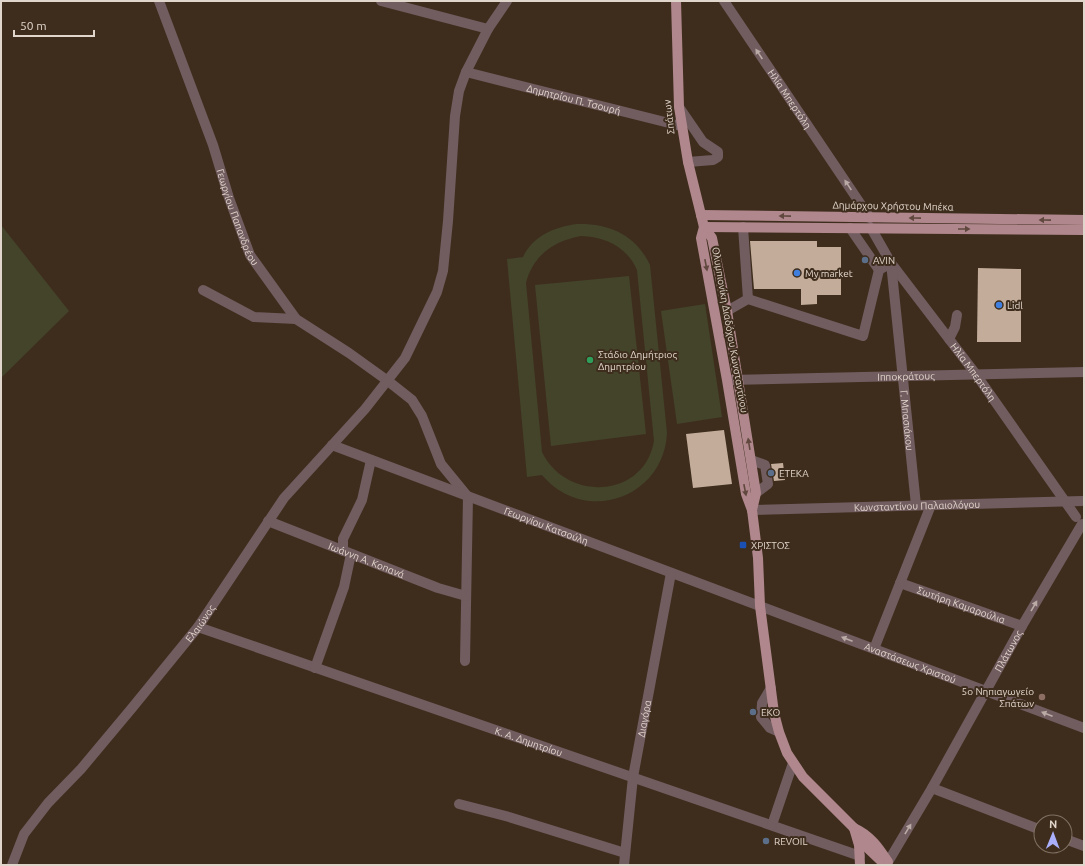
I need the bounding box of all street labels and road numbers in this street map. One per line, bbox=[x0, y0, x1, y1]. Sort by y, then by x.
street label: Ηλία Μπερτόλη bbox=[766, 67, 814, 131]
street label: Δημητρίου Π. Τσουρή bbox=[526, 82, 622, 116]
street label: Σπάτων bbox=[661, 99, 677, 135]
street label: Γεωργίου Παπανδρέου bbox=[215, 167, 261, 267]
street label: Δημάρχου Χρήστου Μπέκα bbox=[832, 199, 954, 213]
street label: Ολυμπιονίκη Διαδόχου Κωνσταντίνου bbox=[710, 246, 750, 414]
street label: Ηλία Μπερτόλη bbox=[949, 341, 998, 403]
street label: Ιπποκράτους bbox=[877, 370, 935, 382]
street label: Γ. Μπασιάκου bbox=[899, 390, 916, 451]
street label: Κωνσταντίνου Παλαιολόγου bbox=[854, 498, 980, 513]
street label: Γεωργίου Κατσούλη bbox=[503, 505, 590, 546]
street label: Ιωάννη Α. Κοπανά bbox=[327, 540, 406, 580]
street label: Σωτήρη Καμαρούλια bbox=[916, 584, 1007, 625]
street label: Ελαιώνος bbox=[183, 602, 217, 644]
street label: Πλάτωνος bbox=[992, 628, 1024, 674]
street label: Αναστάσεως Χριστού bbox=[863, 640, 958, 685]
street label: Διαγόρα bbox=[635, 699, 653, 738]
street label: Κ. Α. Δημητρίου bbox=[494, 725, 564, 758]

